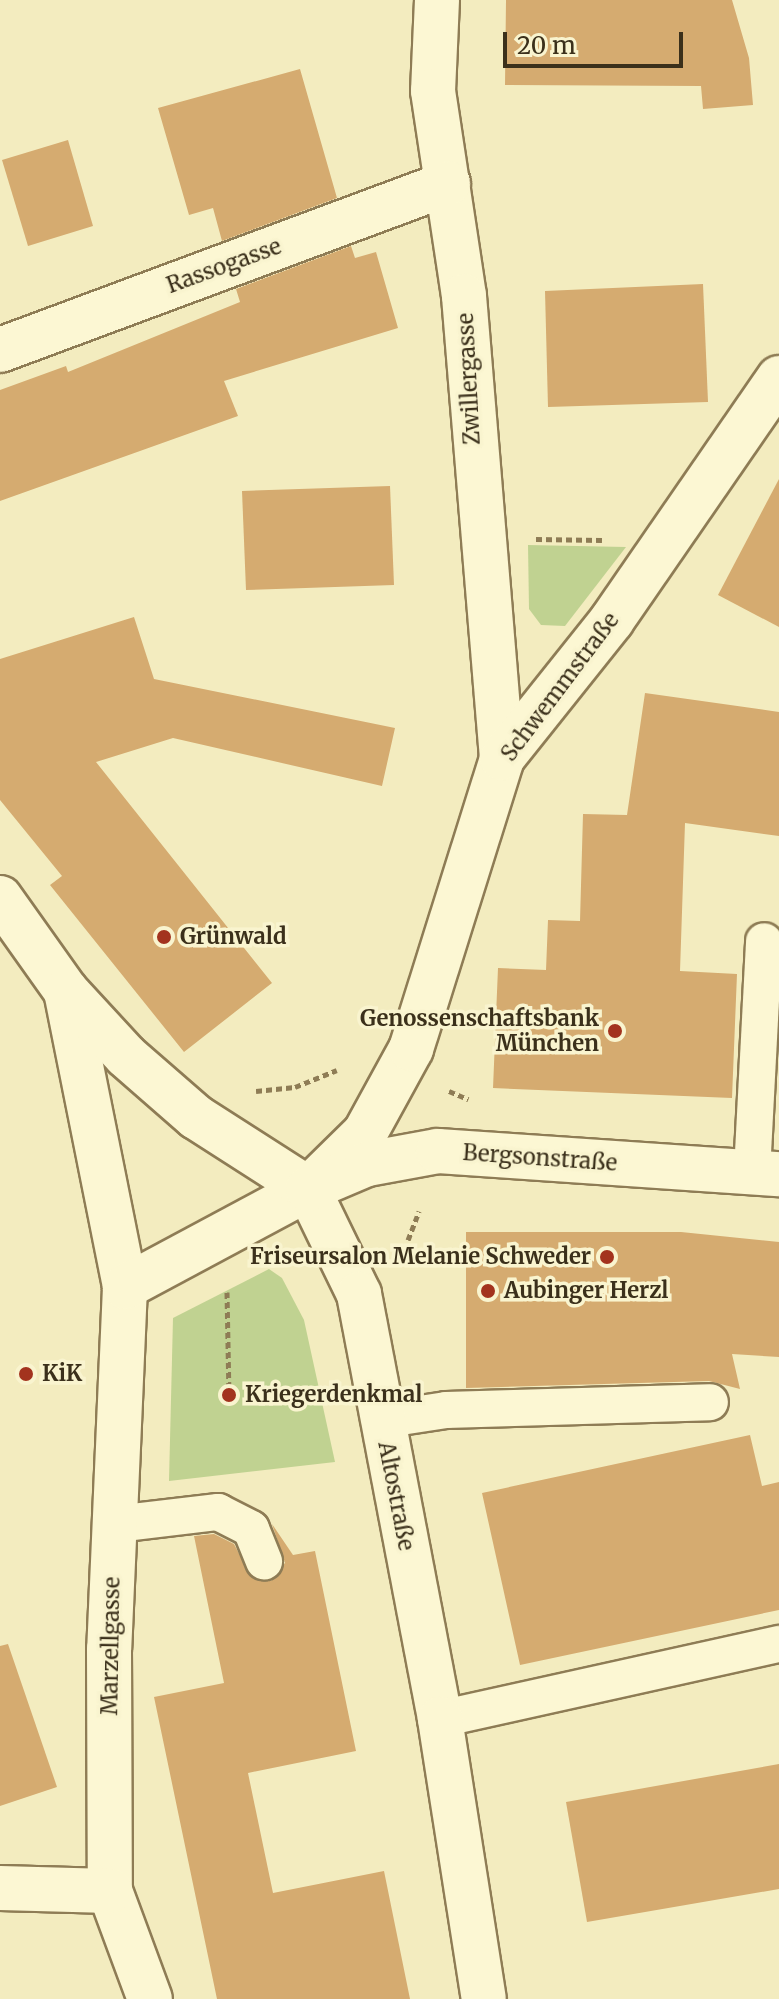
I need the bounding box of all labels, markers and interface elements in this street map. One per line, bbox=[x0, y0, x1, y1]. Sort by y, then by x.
scale bar bbox=[507, 16, 687, 66]
text: 20 m bbox=[517, 30, 576, 61]
street label: Rassogasse bbox=[163, 233, 285, 299]
street label: Zwillergasse bbox=[452, 312, 486, 446]
street label: Schwemmstraße bbox=[496, 608, 624, 766]
place label: Grünwald bbox=[180, 924, 287, 950]
marker: Grünwald bbox=[155, 928, 173, 946]
place label: Genossenschaftsbank München bbox=[360, 1005, 599, 1056]
marker: Genossenschaftsbank München bbox=[606, 1022, 624, 1040]
street label: Bergsonstraße bbox=[462, 1139, 618, 1177]
place label: Friseursalon Melanie Schweder bbox=[250, 1244, 591, 1270]
marker: Friseursalon Melanie Schweder bbox=[598, 1248, 616, 1266]
place label: Aubinger Herzl bbox=[504, 1278, 669, 1304]
marker: Aubinger Herzl bbox=[479, 1282, 497, 1300]
place label: KiK bbox=[42, 1361, 82, 1387]
marker: KiK bbox=[17, 1365, 35, 1383]
place label: Kriegerdenkmal bbox=[245, 1382, 422, 1408]
marker: Kriegerdenkmal bbox=[220, 1386, 238, 1404]
street label: Altostraße bbox=[373, 1439, 419, 1553]
street label: Marzellgasse bbox=[97, 1577, 125, 1715]

